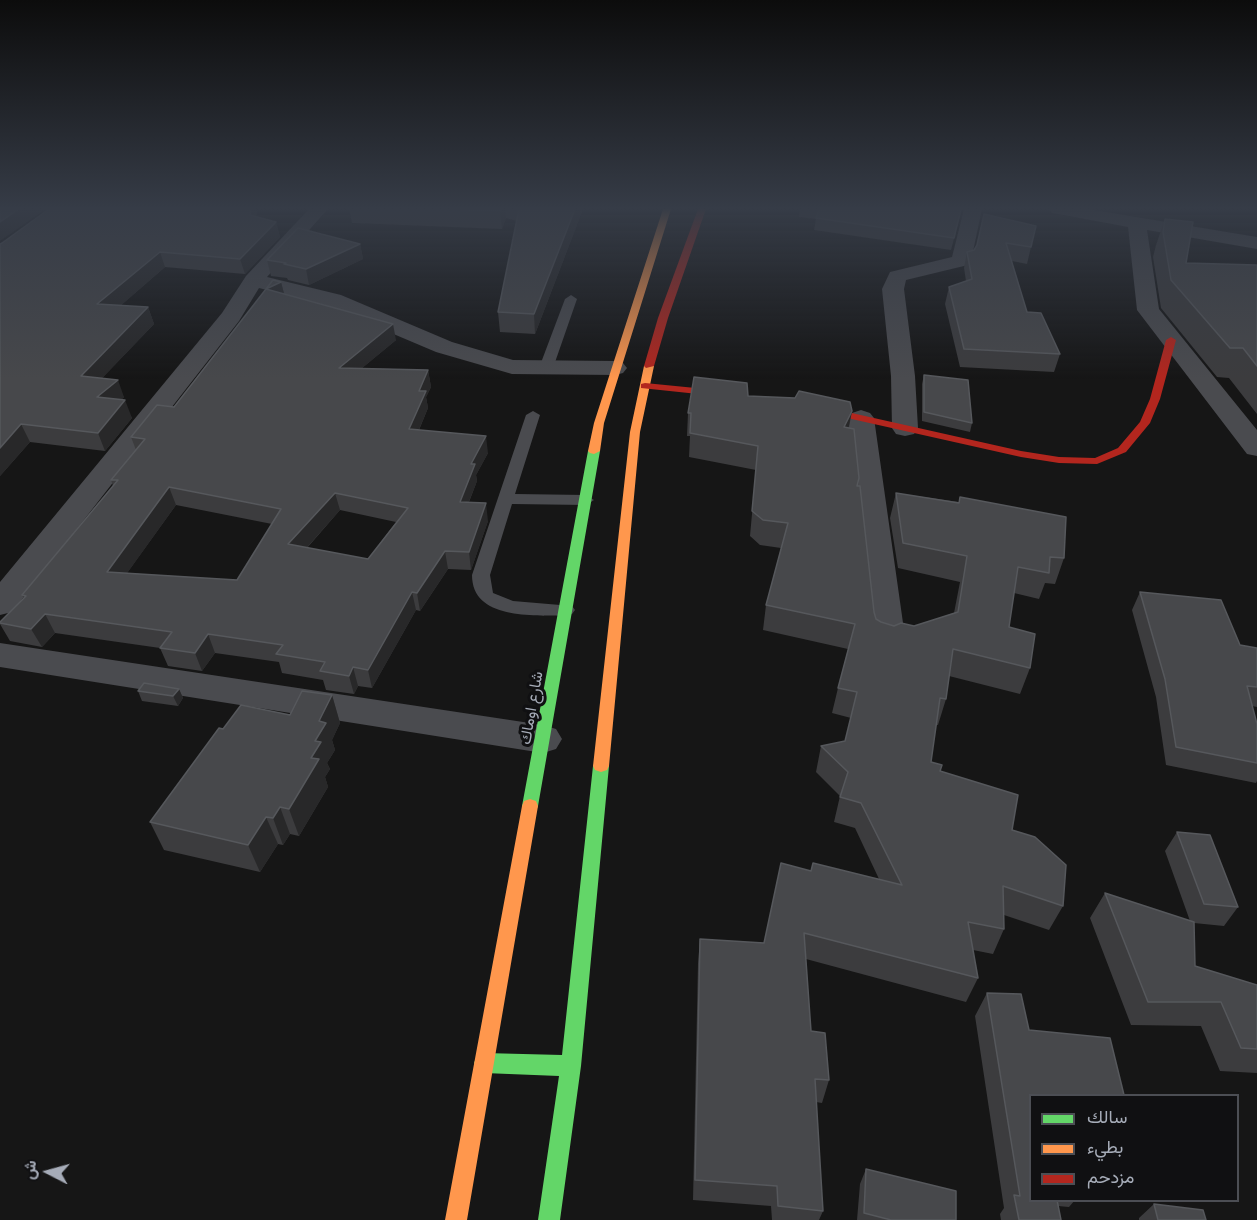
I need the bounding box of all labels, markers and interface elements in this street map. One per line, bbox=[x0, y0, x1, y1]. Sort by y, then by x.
street label: شارع اوماك bbox=[516, 670, 548, 746]
legend bbox=[1029, 1094, 1239, 1202]
text: سالك bbox=[1087, 1107, 1127, 1127]
text: بطيء bbox=[1087, 1137, 1123, 1157]
north arrow bbox=[18, 1142, 78, 1202]
text: ش bbox=[20, 1160, 39, 1181]
text: مزدحم bbox=[1087, 1167, 1134, 1187]

